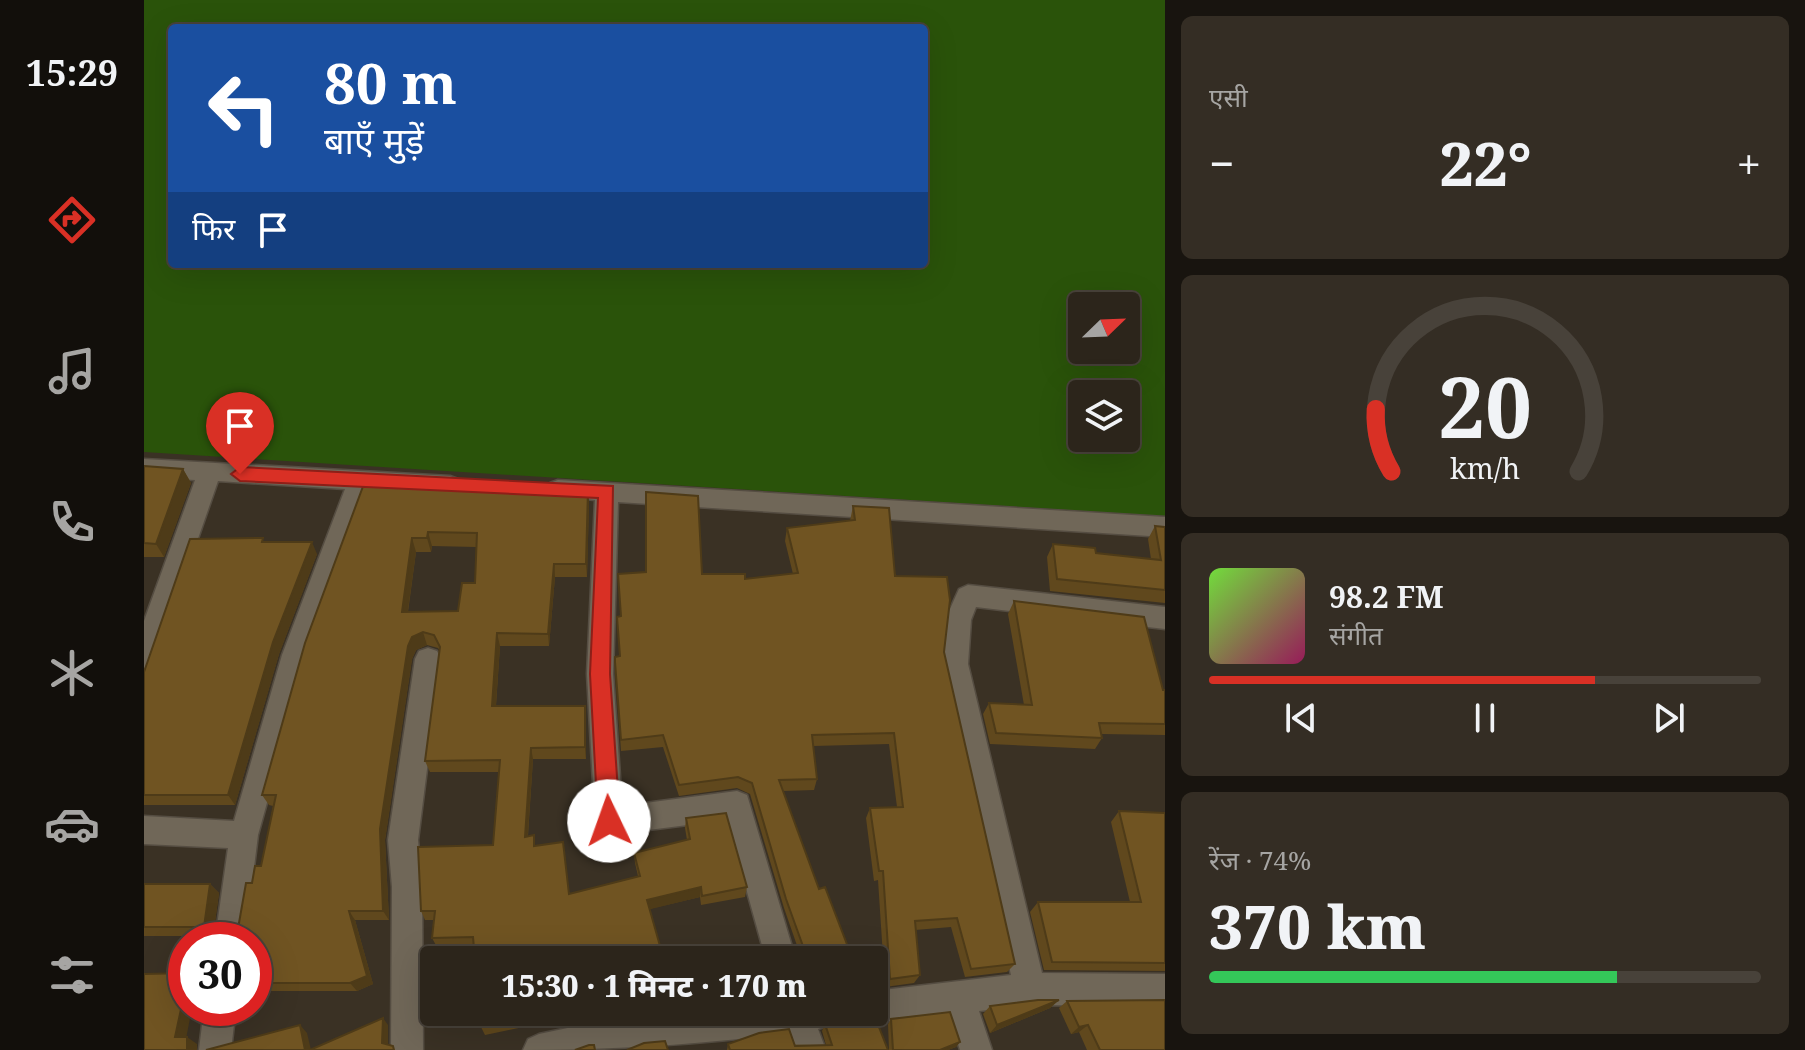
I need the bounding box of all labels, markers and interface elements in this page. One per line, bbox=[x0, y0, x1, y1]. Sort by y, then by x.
text: 80 m bbox=[324, 44, 457, 120]
text: 15:29 bbox=[26, 48, 118, 97]
icon: left bbox=[192, 56, 296, 160]
text: एसी bbox=[1209, 79, 1248, 115]
text: बाएँ मुड़ें bbox=[324, 116, 424, 165]
text: 22° bbox=[1439, 122, 1531, 204]
text: − bbox=[1209, 133, 1234, 193]
text: + bbox=[1736, 133, 1761, 193]
icon: directions bbox=[44, 192, 100, 248]
text: फिर bbox=[192, 208, 235, 249]
icon: arrive bbox=[251, 208, 295, 252]
north arrow bbox=[1068, 292, 1140, 364]
map controls bbox=[1068, 292, 1140, 452]
icon: music bbox=[44, 343, 100, 399]
text: 20 bbox=[1438, 348, 1532, 461]
button: layers bbox=[1068, 380, 1140, 452]
pin bbox=[206, 392, 274, 474]
icon: arrive bbox=[218, 404, 262, 448]
text: km/h bbox=[1450, 448, 1520, 487]
icon: phone bbox=[44, 494, 100, 550]
text: 98.2 FM bbox=[1329, 576, 1444, 617]
text: संगीत bbox=[1329, 617, 1383, 653]
icon: climate bbox=[44, 645, 100, 701]
icon: previous bbox=[1279, 696, 1323, 740]
icon: pause bbox=[1463, 696, 1507, 740]
icon: next bbox=[1647, 696, 1691, 740]
position arrow bbox=[567, 779, 651, 863]
icon: car bbox=[44, 796, 100, 852]
text: रेंज · 74% bbox=[1209, 842, 1311, 878]
text: 370 km bbox=[1209, 885, 1426, 967]
speed limit sign: 30 bbox=[168, 922, 272, 1026]
icon: filters bbox=[44, 947, 100, 1003]
text: 15:30 · 1 मिनट · 170 m bbox=[501, 965, 807, 1006]

